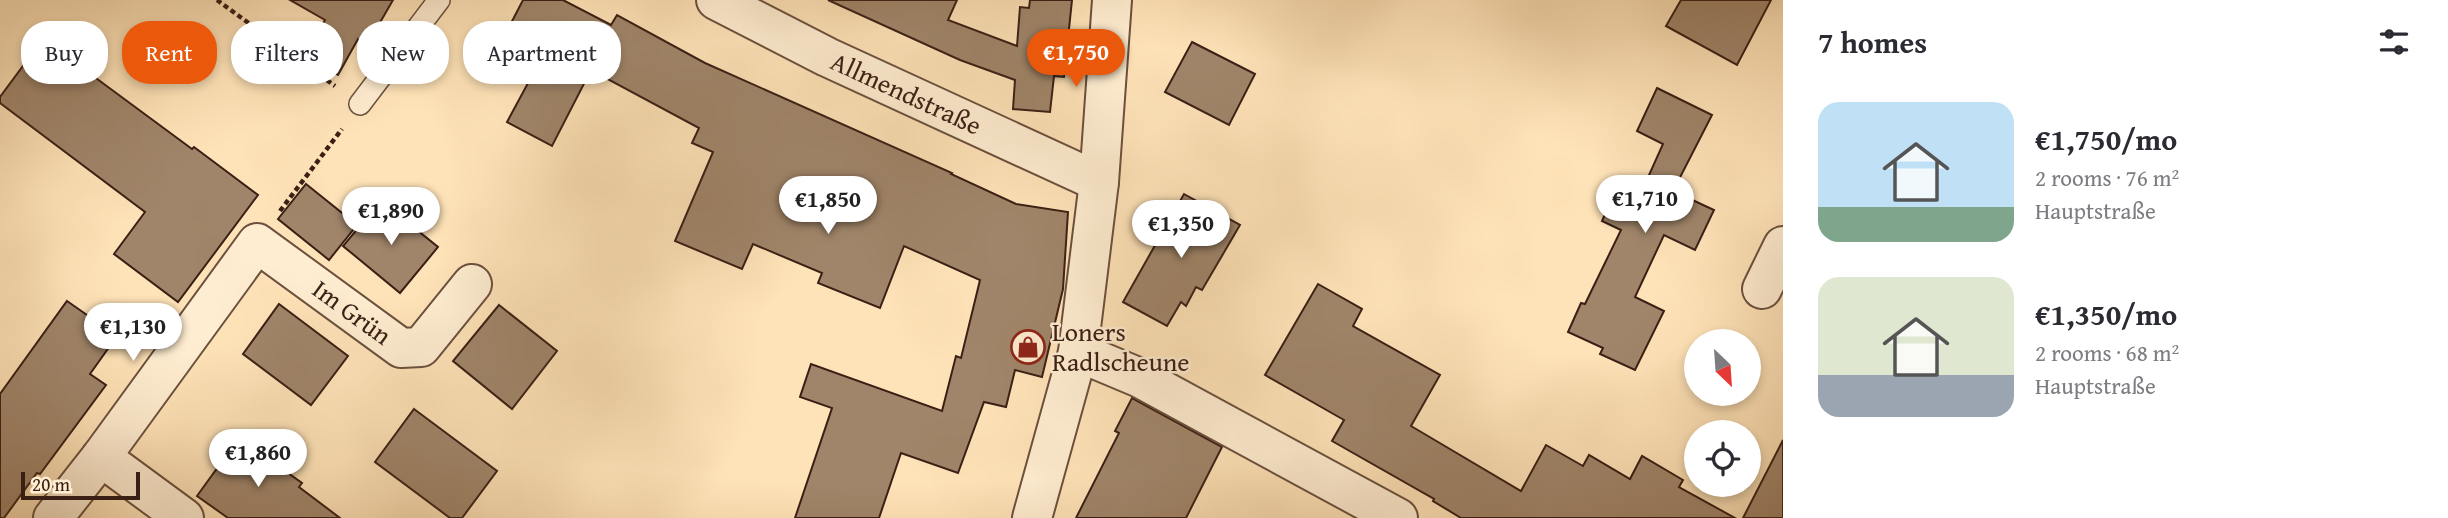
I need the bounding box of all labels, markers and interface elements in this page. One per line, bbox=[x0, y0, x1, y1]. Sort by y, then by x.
text: 7 homes bbox=[1818, 20, 1927, 64]
chip: Buy bbox=[21, 21, 108, 84]
chip: Rent bbox=[122, 21, 217, 84]
chip: Filters bbox=[231, 21, 343, 84]
chip: New bbox=[357, 21, 449, 84]
chip: Apartment bbox=[463, 21, 621, 84]
icon: filters bbox=[2375, 23, 2413, 61]
pin: €1,750 bbox=[1019, 29, 1133, 89]
text: €1,750 bbox=[1043, 35, 1109, 68]
street label: Allmendstraße bbox=[825, 41, 988, 145]
text: €1,750/mo bbox=[2035, 117, 2177, 161]
icon: home bbox=[1874, 130, 1958, 214]
text: 2 rooms · 76 m² bbox=[2035, 161, 2179, 194]
pin: €1,850 bbox=[771, 176, 885, 236]
pin: €1,710 bbox=[1588, 176, 1702, 235]
text: €1,710 bbox=[1612, 181, 1678, 214]
text: €1,850 bbox=[795, 182, 861, 215]
pin: €1,890 bbox=[334, 188, 448, 247]
text: €1,890 bbox=[358, 193, 424, 226]
text: Hauptstraße bbox=[2035, 194, 2156, 227]
pin: €1,350 bbox=[1124, 201, 1238, 260]
text: €1,350 bbox=[1148, 206, 1214, 239]
street label: Im Grün bbox=[305, 270, 400, 354]
text: €1,350/mo bbox=[2035, 292, 2177, 336]
pin: €1,130 bbox=[76, 304, 190, 363]
icon: home bbox=[1874, 305, 1958, 389]
text: €1,130 bbox=[100, 309, 166, 342]
place label: Loners Radlscheune bbox=[1052, 312, 1190, 381]
shop icon: Loners Radlscheune bbox=[1009, 328, 1047, 366]
north arrow bbox=[1684, 329, 1760, 406]
map controls bbox=[1684, 329, 1761, 497]
text: 2 rooms · 68 m² bbox=[2035, 336, 2179, 369]
text: Hauptstraße bbox=[2035, 369, 2156, 402]
button: locate bbox=[1684, 420, 1761, 497]
pin: €1,860 bbox=[201, 430, 315, 489]
text: €1,860 bbox=[225, 435, 291, 468]
scale bar bbox=[21, 469, 140, 501]
text: 20 m bbox=[32, 470, 70, 498]

